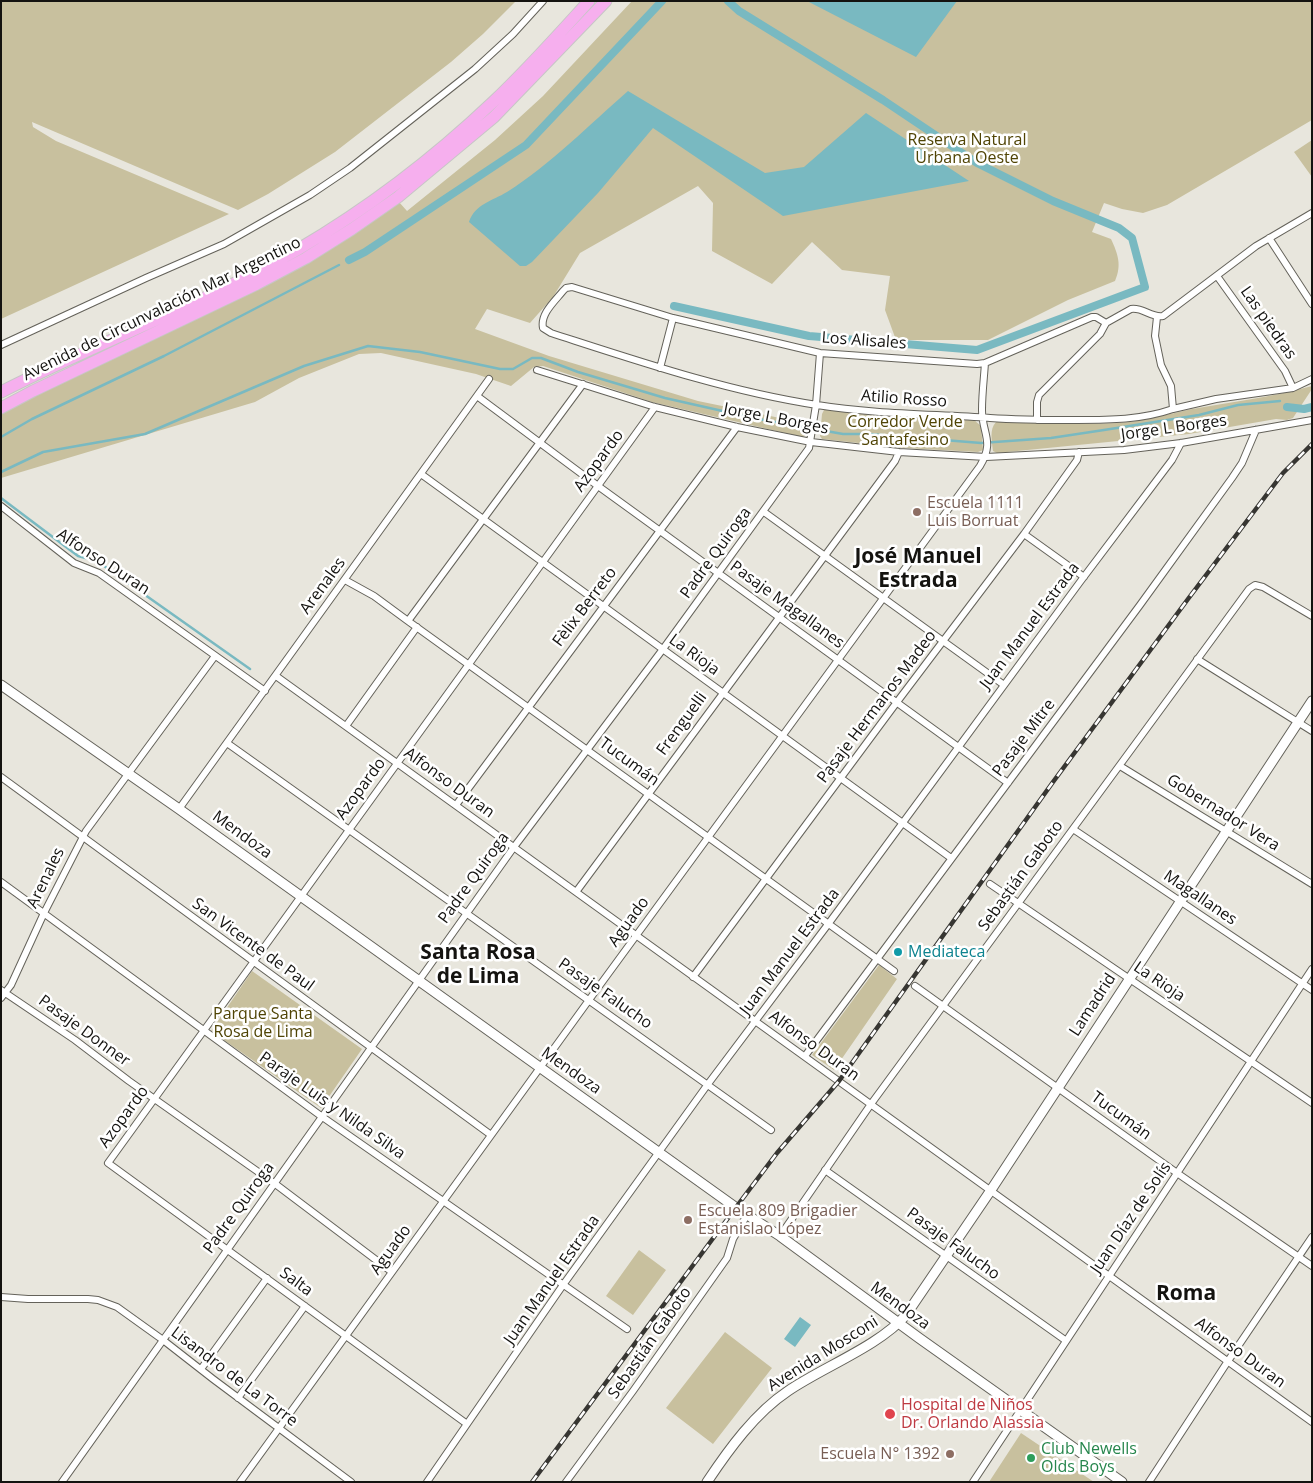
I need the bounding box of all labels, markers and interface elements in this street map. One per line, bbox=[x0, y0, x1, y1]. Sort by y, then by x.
park label: Reserva Natural Urbana Oeste bbox=[908, 130, 1026, 168]
street label: Avenida de Circunvalación Mar Argentino bbox=[20, 233, 304, 385]
street label: Las piedras bbox=[1236, 283, 1300, 363]
street label: Los Alisales bbox=[821, 328, 907, 354]
street label: Atilio Rosso bbox=[860, 386, 948, 412]
street label: Jorge L Borges bbox=[722, 399, 830, 439]
street label: Jorge L Borges bbox=[1120, 411, 1228, 445]
park label: Corredor Verde Santafesino bbox=[847, 412, 963, 450]
street label: Azopardo bbox=[570, 426, 628, 496]
place label: Escuela 1111 Luis Borruat bbox=[927, 493, 1024, 531]
street label: Padre Quiroga bbox=[676, 504, 756, 602]
marker: Escuela 1111 Luis Borruat bbox=[911, 506, 923, 518]
street label: Alfonso Duran bbox=[53, 525, 153, 599]
district label: José Manuel Estrada bbox=[854, 544, 982, 594]
street label: Arenales bbox=[296, 554, 350, 618]
street label: Pasaje Magallanes bbox=[726, 557, 848, 653]
street label: Juan Manuel Estrada bbox=[976, 559, 1084, 693]
street label: Fèlix Berreto bbox=[549, 563, 621, 651]
street label: Pasaje Hermanos Madeo bbox=[813, 627, 941, 787]
street label: La Rioja bbox=[665, 630, 723, 680]
street label: Frenguelli bbox=[653, 689, 711, 759]
street label: Pasaje Mitre bbox=[989, 696, 1059, 780]
street label: Tucumán bbox=[595, 734, 663, 790]
street label: Alfonso Duran bbox=[400, 744, 498, 822]
street label: Azopardo bbox=[332, 754, 390, 824]
street label: Gobernador Vera bbox=[1163, 771, 1283, 855]
street label: Mendoza bbox=[208, 807, 276, 863]
street label: Sebastián Gaboto bbox=[974, 817, 1068, 935]
street label: Padre Quiroga bbox=[434, 829, 514, 927]
street label: Arenales bbox=[23, 845, 69, 911]
street label: Magallanes bbox=[1160, 866, 1240, 930]
street label: Juan Manuel Estrada bbox=[736, 885, 844, 1019]
street label: Aguado bbox=[605, 893, 653, 951]
street label: San Vicente de Paul bbox=[188, 894, 318, 996]
district label: Santa Rosa de Lima bbox=[420, 940, 536, 990]
place label: Mediateca bbox=[908, 942, 985, 962]
marker: Mediateca bbox=[892, 946, 904, 958]
street label: Pasaje Falucho bbox=[554, 954, 656, 1034]
street label: La Rioja bbox=[1130, 958, 1188, 1006]
street label: Lamadrid bbox=[1066, 970, 1120, 1040]
street label: Pasaje Donner bbox=[34, 991, 134, 1071]
park label: Parque Santa Rosa de Lima bbox=[213, 1004, 313, 1042]
street label: Alfonso Duran bbox=[765, 1007, 863, 1085]
street label: Mendoza bbox=[537, 1043, 605, 1099]
street label: Paraje Luis y Nilda Silva bbox=[255, 1048, 409, 1164]
street label: Azopardo bbox=[95, 1082, 153, 1152]
street label: Tucumán bbox=[1087, 1088, 1155, 1144]
street label: Padre Quiroga bbox=[199, 1159, 279, 1257]
street label: Juan Díaz de Solís bbox=[1087, 1159, 1175, 1277]
place label: Escuela 809 Brigadier Estanislao López bbox=[698, 1201, 858, 1239]
street label: Pasaje Falucho bbox=[903, 1204, 1003, 1284]
street label: Juan Manuel Estrada bbox=[500, 1212, 604, 1348]
marker: Escuela 809 Brigadier Estanislao López bbox=[682, 1214, 694, 1226]
street label: Aguado bbox=[367, 1221, 415, 1279]
street label: Salta bbox=[276, 1264, 316, 1300]
street label: Mendoza bbox=[866, 1278, 934, 1334]
district label: Roma bbox=[1156, 1281, 1216, 1307]
street label: Sebastián Gaboto bbox=[604, 1283, 696, 1403]
street label: Avenida Mosconi bbox=[764, 1312, 882, 1396]
street label: Alfonso Duran bbox=[1191, 1314, 1289, 1392]
street label: Lisandro de La Torre bbox=[167, 1323, 301, 1431]
place label: Hospital de Niños Dr. Orlando Alassia bbox=[901, 1395, 1044, 1433]
marker: Hospital de Niños Dr. Orlando Alassia bbox=[883, 1407, 897, 1421]
place label: Club Newells Olds Boys bbox=[1041, 1439, 1137, 1477]
place label: Escuela N° 1392 bbox=[820, 1444, 940, 1464]
marker: Escuela N° 1392 bbox=[944, 1448, 956, 1460]
marker: Club Newells Olds Boys bbox=[1025, 1452, 1037, 1464]

